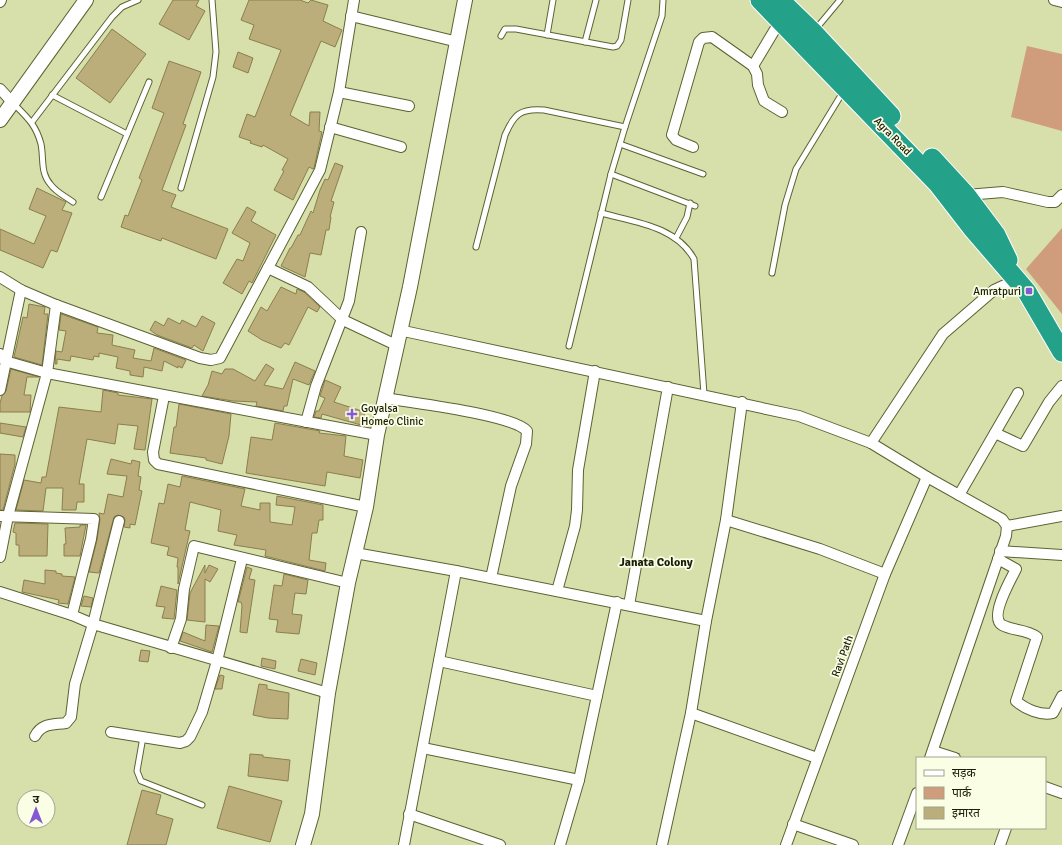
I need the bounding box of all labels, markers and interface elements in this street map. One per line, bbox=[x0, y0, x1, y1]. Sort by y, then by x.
street label: Agra Road bbox=[871, 115, 914, 158]
place label: Amratpuri bbox=[973, 285, 1021, 298]
marker: Amratpuri bbox=[1024, 286, 1034, 296]
place label: Goyalsa Homeo Clinic bbox=[361, 402, 424, 428]
marker: Goyalsa Homeo Clinic bbox=[346, 408, 358, 420]
district label: Janata Colony bbox=[619, 555, 693, 570]
street label: Ravi Path bbox=[829, 634, 856, 679]
legend bbox=[916, 757, 1046, 829]
text: सड़क bbox=[952, 766, 977, 781]
text: पार्क bbox=[952, 786, 972, 801]
north arrow bbox=[16, 789, 56, 829]
text: उ bbox=[33, 793, 40, 806]
text: इमारत bbox=[952, 806, 981, 821]

